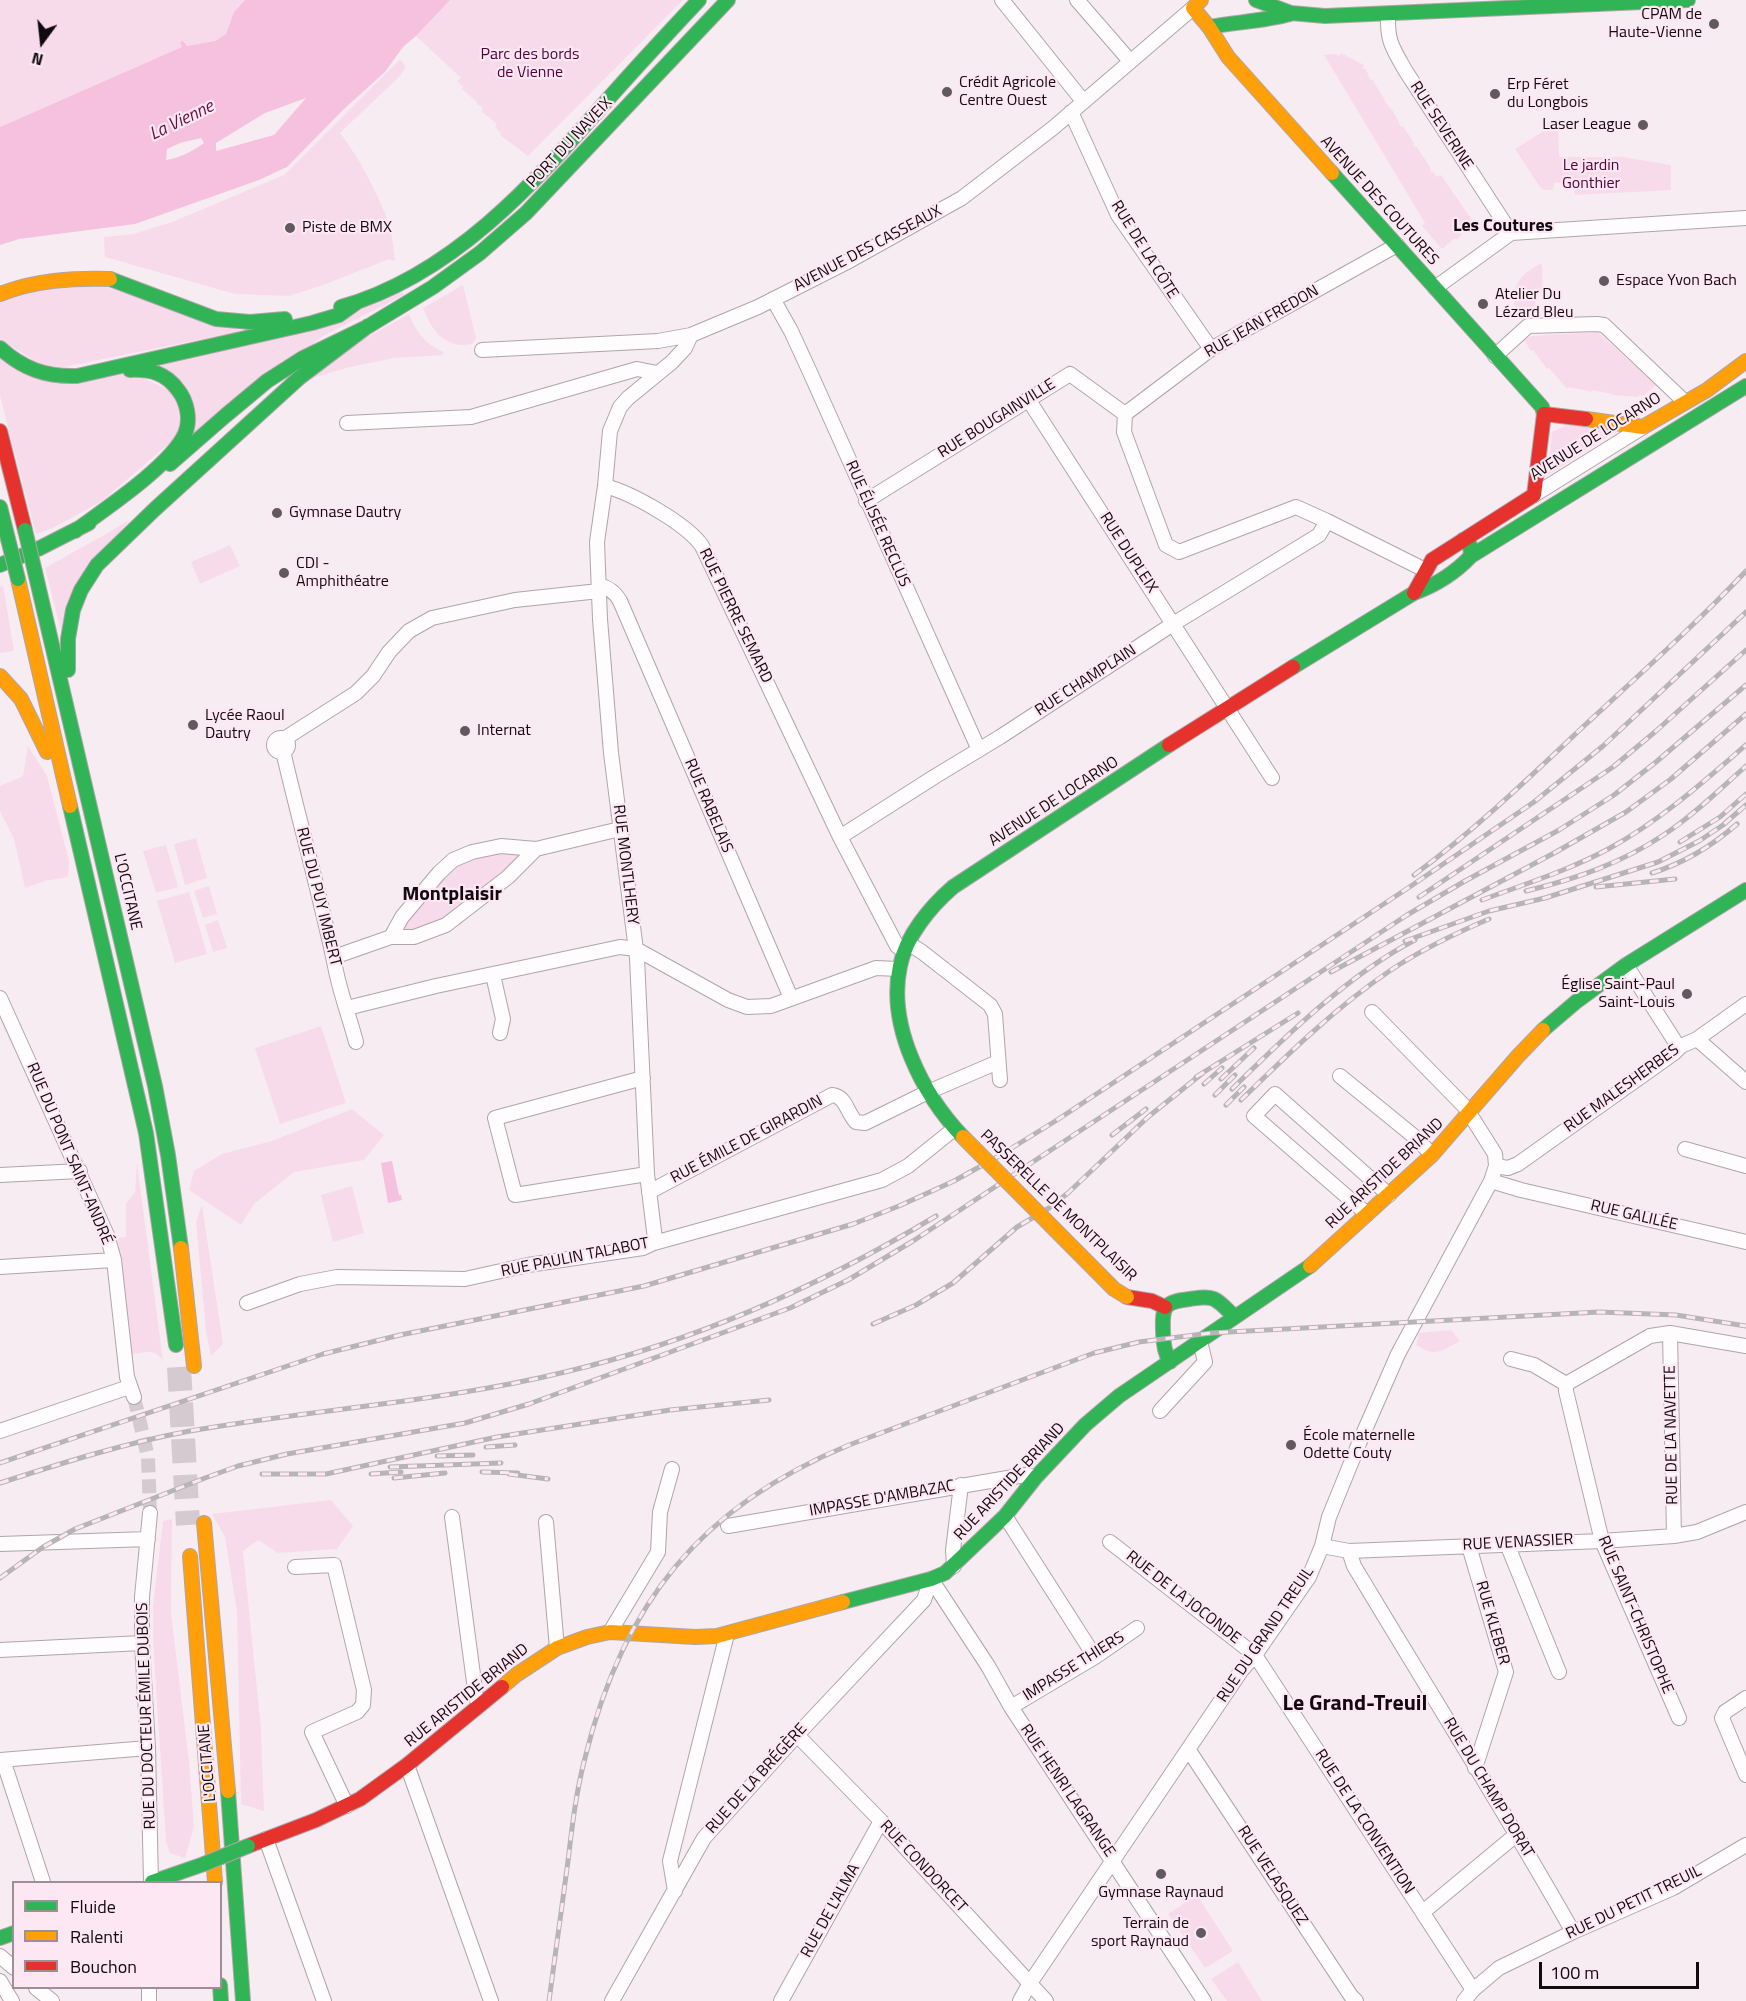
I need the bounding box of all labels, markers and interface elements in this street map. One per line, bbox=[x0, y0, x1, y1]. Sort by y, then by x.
place label: CPAM de Haute-Vienne bbox=[1608, 5, 1702, 43]
north arrow bbox=[12, 12, 72, 72]
marker: CPAM de Haute-Vienne bbox=[1707, 17, 1721, 31]
park label: Parc des bords de Vienne bbox=[481, 45, 579, 83]
text: N bbox=[29, 46, 46, 72]
place label: Crédit Agricole Centre Ouest bbox=[959, 73, 1056, 111]
place label: Erp Féret du Longbois bbox=[1507, 75, 1588, 113]
street label: RUE SEVERINE bbox=[1405, 78, 1477, 174]
marker: Crédit Agricole Centre Ouest bbox=[940, 85, 954, 99]
marker: Erp Féret du Longbois bbox=[1488, 87, 1502, 101]
street label: PORT DU NAVEIX bbox=[523, 94, 617, 192]
water label: La Vienne bbox=[146, 96, 218, 146]
place label: Laser League bbox=[1542, 115, 1631, 135]
marker: Laser League bbox=[1636, 118, 1650, 132]
street label: AVENUE DES COUTURES bbox=[1316, 132, 1442, 270]
park label: Le jardin Gonthier bbox=[1562, 156, 1620, 194]
street label: RUE DE LA CÔTE bbox=[1106, 197, 1182, 303]
street label: AVENUE DES CASSEAUX bbox=[791, 202, 945, 296]
district label: Les Coutures bbox=[1453, 216, 1553, 238]
place label: Piste de BMX bbox=[302, 218, 392, 238]
marker: Piste de BMX bbox=[283, 221, 297, 235]
place label: Espace Yvon Bach bbox=[1616, 271, 1737, 291]
marker: Espace Yvon Bach bbox=[1597, 274, 1611, 288]
street label: RUE JEAN FREDON bbox=[1201, 282, 1323, 362]
place label: Atelier Du Lézard Bleu bbox=[1495, 285, 1573, 323]
marker: Atelier Du Lézard Bleu bbox=[1476, 297, 1490, 311]
street label: RUE BOUGAINVILLE bbox=[935, 375, 1059, 463]
street label: AVENUE DE LOCARNO bbox=[1527, 389, 1665, 485]
street label: RUE ÉLISÉE RECLUS bbox=[840, 458, 914, 590]
place label: Gymnase Dautry bbox=[289, 503, 401, 523]
marker: Gymnase Dautry bbox=[270, 506, 284, 520]
street label: RUE DUPLEIX bbox=[1095, 509, 1161, 597]
street label: RUE PIERRE SEMARD bbox=[694, 545, 776, 687]
place label: CDI - Amphithéatre bbox=[296, 554, 389, 592]
marker: CDI - Amphithéatre bbox=[277, 566, 291, 580]
street label: RUE CHAMPLAIN bbox=[1032, 641, 1140, 721]
place label: Lycée Raoul Dautry bbox=[205, 706, 285, 744]
marker: Lycée Raoul Dautry bbox=[186, 718, 200, 732]
place label: Internat bbox=[477, 721, 531, 741]
marker: Internat bbox=[458, 724, 472, 738]
street label: AVENUE DE LOCARNO bbox=[986, 753, 1122, 851]
street label: RUE RABELAIS bbox=[680, 756, 736, 856]
street label: RUE MONTLHERY bbox=[608, 804, 642, 926]
street label: RUE DU PUY IMBERT bbox=[291, 825, 345, 969]
street label: L'OCCITANE bbox=[109, 852, 145, 932]
district label: Montplaisir bbox=[402, 883, 502, 907]
place label: Église Saint-Paul Saint-Louis bbox=[1561, 975, 1675, 1013]
marker: Église Saint-Paul Saint-Louis bbox=[1680, 987, 1694, 1001]
street label: RUE MALESHERBES bbox=[1561, 1041, 1683, 1137]
street label: RUE DU PONT SAINT-ANDRÉ bbox=[22, 1060, 116, 1248]
street label: RUE ÉMILE DE GIRARDIN bbox=[668, 1092, 826, 1188]
street label: RUE ARISTIDE BRIAND bbox=[1322, 1115, 1448, 1233]
street label: PASSERELLE DE MONTPLAISIR bbox=[976, 1126, 1140, 1286]
street label: RUE GALILÉE bbox=[1589, 1197, 1679, 1235]
street label: RUE PAULIN TALABOT bbox=[499, 1234, 651, 1282]
street label: RUE DE LA NAVETTE bbox=[1661, 1365, 1683, 1505]
street label: RUE ARISTIDE BRIAND bbox=[951, 1419, 1069, 1545]
place label: École maternelle Odette Couty bbox=[1303, 1426, 1415, 1464]
marker: École maternelle Odette Couty bbox=[1284, 1438, 1298, 1452]
street label: IMPASSE D'AMBAZAC bbox=[808, 1477, 956, 1521]
street label: RUE VENASSIER bbox=[1462, 1531, 1574, 1555]
street label: RUE SAINT-CHRISTOPHE bbox=[1593, 1533, 1677, 1697]
street label: RUE DE LA JOCONDE bbox=[1122, 1547, 1244, 1649]
street label: RUE DU GRAND TREUIL bbox=[1213, 1564, 1319, 1706]
street label: RUE KLEBER bbox=[1471, 1579, 1513, 1667]
street label: RUE DU DOCTEUR ÉMILE DUBOIS bbox=[133, 1602, 161, 1830]
street label: IMPASSE THIERS bbox=[1020, 1628, 1128, 1706]
street label: RUE ARISTIDE BRIAND bbox=[401, 1640, 533, 1752]
district label: Le Grand-Treuil bbox=[1283, 1692, 1427, 1718]
street label: RUE DU CHAMP DORAT bbox=[1439, 1714, 1537, 1862]
street label: RUE DE LA BRÉGÈRE bbox=[702, 1720, 812, 1838]
street label: RUE HENRI LAGRANGE bbox=[1015, 1721, 1119, 1861]
street label: L'OCCITANE bbox=[195, 1723, 221, 1803]
street label: RUE DE LA CONVENTION bbox=[1310, 1746, 1418, 1898]
street label: RUE CONDORCET bbox=[875, 1817, 971, 1917]
street label: RUE VELASQUEZ bbox=[1233, 1823, 1311, 1929]
street label: RUE DE L'ALMA bbox=[797, 1861, 865, 1961]
street label: RUE DU PETIT TREUIL bbox=[1563, 1862, 1705, 1944]
marker: Gymnase Raynaud bbox=[1154, 1867, 1168, 1881]
legend bbox=[12, 1881, 222, 1989]
place label: Gymnase Raynaud bbox=[1098, 1883, 1224, 1903]
text: Fluide bbox=[70, 1893, 116, 1920]
place label: Terrain de sport Raynaud bbox=[1091, 1914, 1189, 1952]
text: Ralenti bbox=[70, 1923, 123, 1950]
marker: Terrain de sport Raynaud bbox=[1194, 1926, 1208, 1940]
scale bar bbox=[1542, 1950, 1702, 1988]
text: Bouchon bbox=[70, 1953, 137, 1980]
text: 100 m bbox=[1550, 1959, 1599, 1986]

